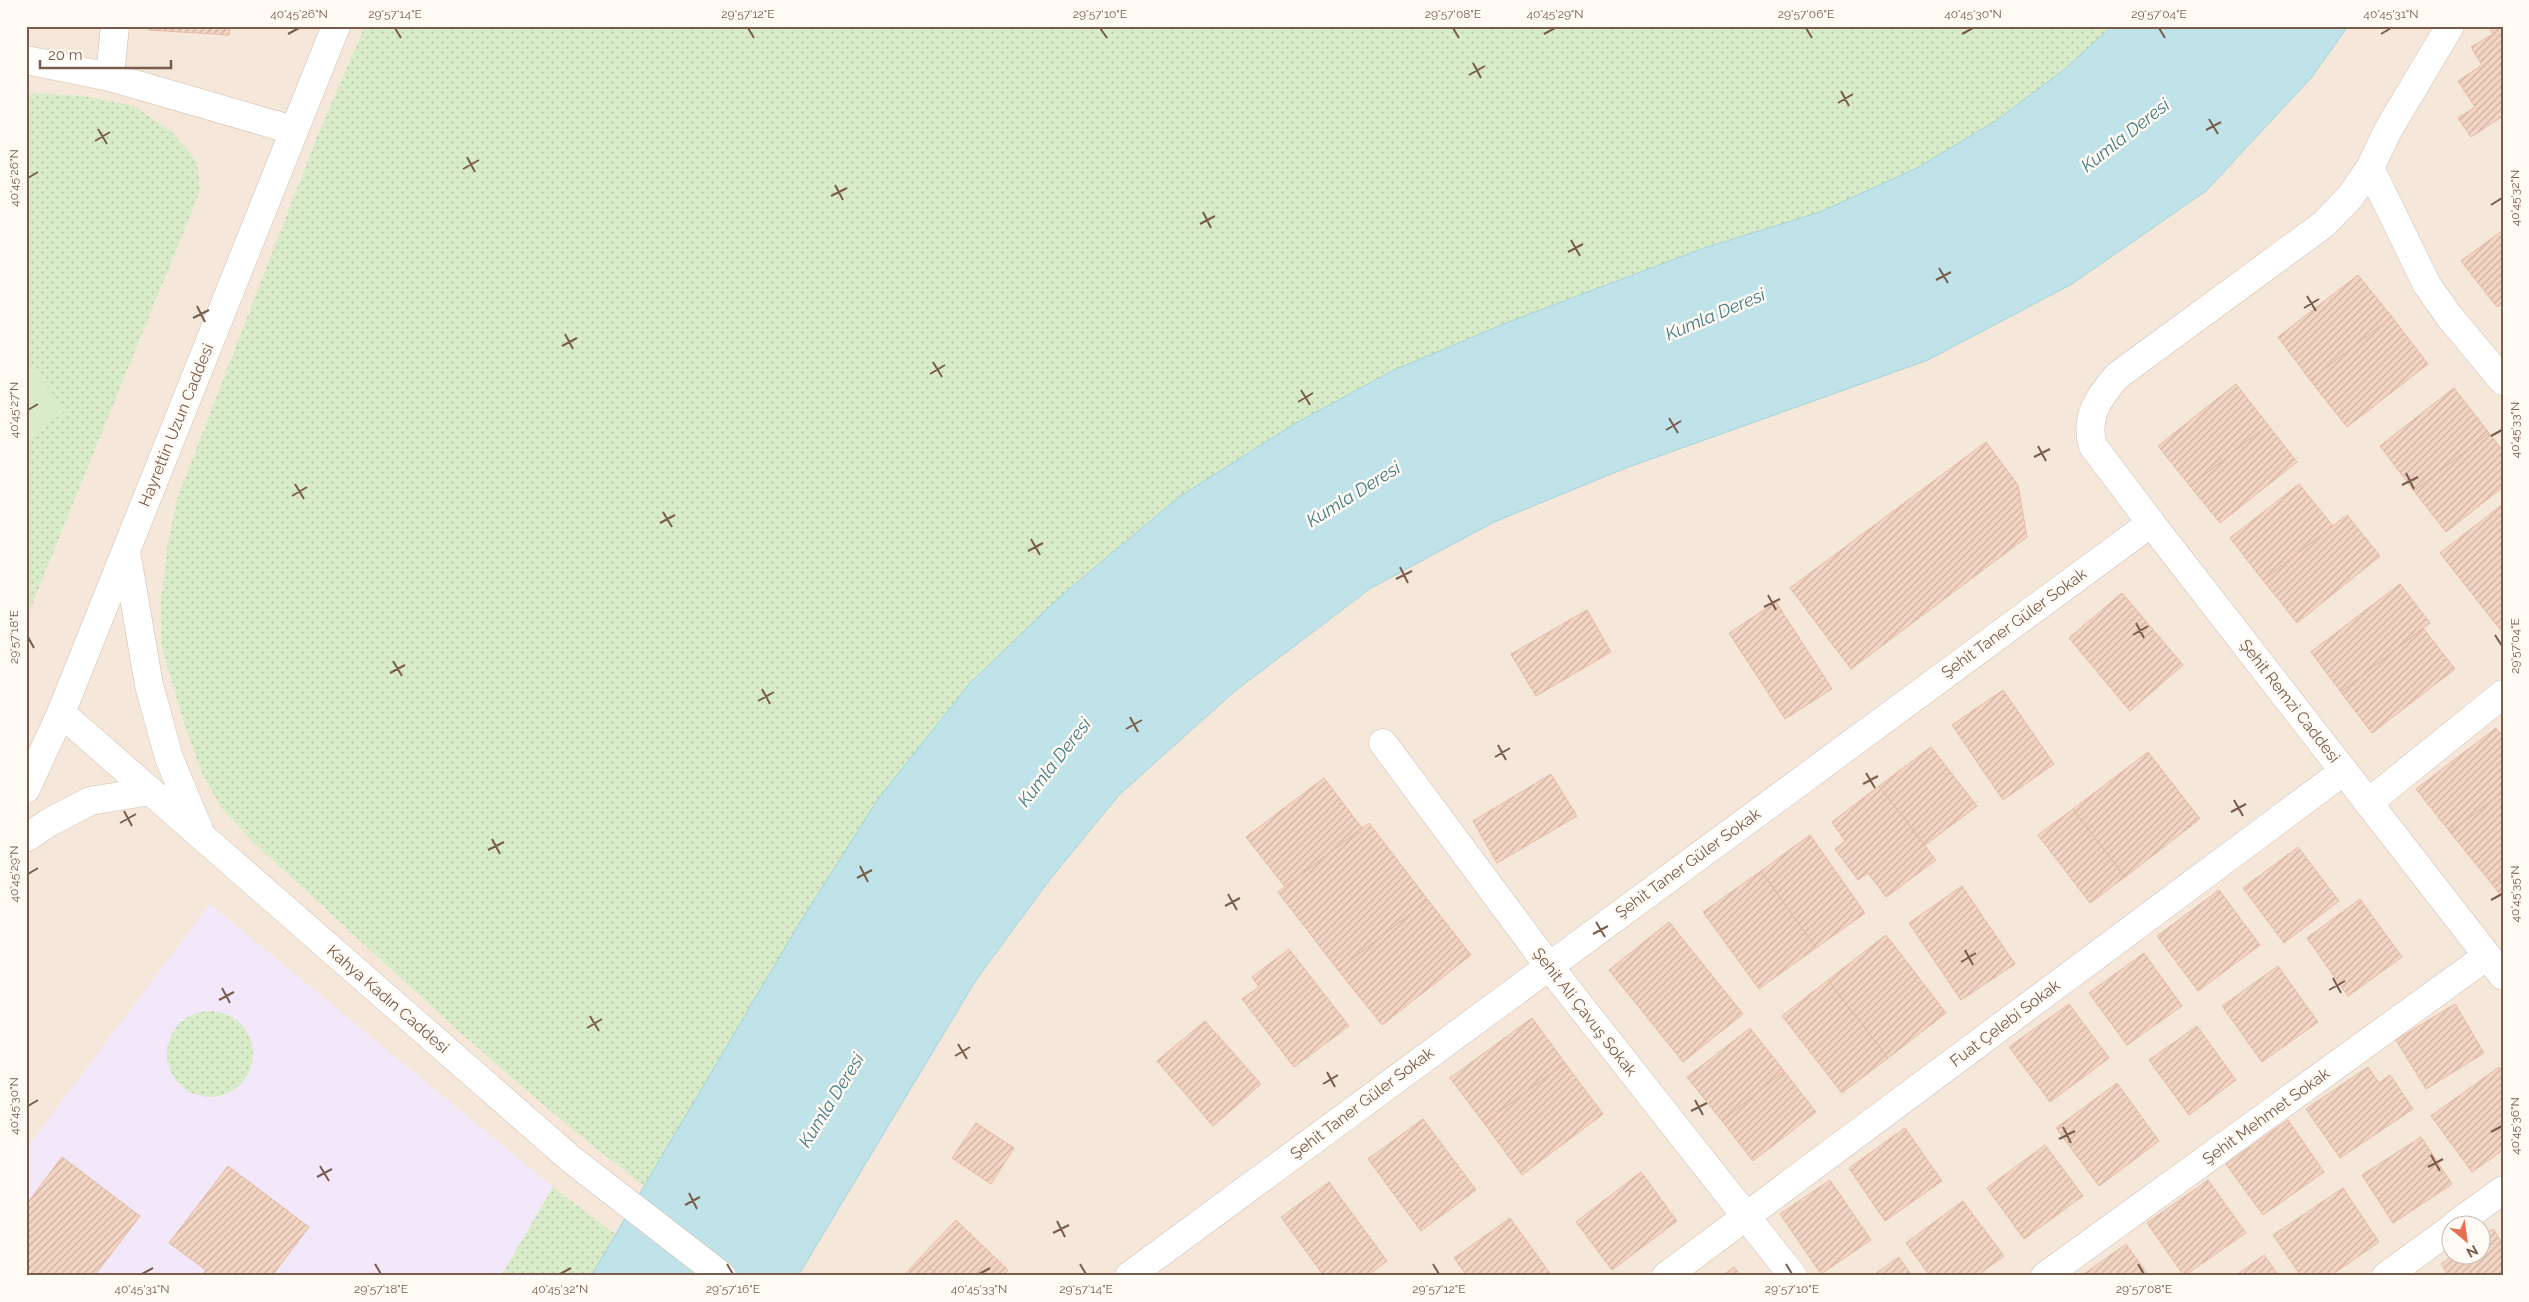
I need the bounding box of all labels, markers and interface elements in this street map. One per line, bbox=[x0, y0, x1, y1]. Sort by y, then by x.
text: 40°45'26"N bbox=[270, 7, 328, 21]
text: 29°57'14"E bbox=[368, 7, 422, 21]
text: 29°57'12"E bbox=[721, 7, 775, 21]
text: 29°57'10"E bbox=[1073, 7, 1127, 21]
text: 29°57'08"E bbox=[1425, 7, 1481, 21]
text: 40°45'29"N bbox=[1526, 7, 1584, 21]
text: 29°57'06"E bbox=[1778, 7, 1834, 21]
text: 40°45'30"N bbox=[1944, 7, 2002, 21]
text: 29°57'04"E bbox=[2131, 7, 2187, 21]
text: 40°45'31"N bbox=[2363, 7, 2419, 21]
scale bar bbox=[40, 38, 171, 70]
text: 20 m bbox=[48, 46, 83, 64]
water label: Kumla Deresi bbox=[2077, 93, 2174, 176]
text: 40°45'26"N bbox=[7, 149, 21, 207]
text: 40°45'32"N bbox=[2508, 170, 2522, 226]
water label: Kumla Deresi bbox=[1662, 283, 1769, 344]
street label: Hayrettin Uzun Caddesi bbox=[135, 341, 217, 509]
text: 40°45'27"N bbox=[7, 382, 21, 438]
text: 40°45'33"N bbox=[2508, 402, 2522, 458]
water label: Kumla Deresi bbox=[1302, 456, 1405, 531]
street label: Şehit Taner Güler Sokak bbox=[1938, 564, 2091, 682]
text: 29°57'18"E bbox=[7, 610, 21, 664]
text: 29°57'04"E bbox=[2508, 618, 2522, 674]
street label: Şehit Remzi Caddesi bbox=[2236, 636, 2344, 766]
water label: Kumla Deresi bbox=[1013, 713, 1096, 810]
street label: Şehit Taner Güler Sokak bbox=[1612, 804, 1765, 922]
text: 40°45'29"N bbox=[7, 845, 21, 903]
text: 40°45'35"N bbox=[2508, 866, 2522, 922]
street label: Kahya Kadın Caddesi bbox=[323, 941, 453, 1057]
street label: Şehit Ali Çavuş Sokak bbox=[1529, 944, 1641, 1080]
street label: Fuat Çelebi Sokak bbox=[1946, 975, 2064, 1071]
street label: Şehit Taner Güler Sokak bbox=[1287, 1043, 1438, 1163]
water label: Kumla Deresi bbox=[794, 1048, 869, 1151]
street label: Şehit Mehmet Sokak bbox=[2199, 1063, 2334, 1168]
text: 40°45'30"N bbox=[7, 1077, 21, 1135]
text: 40°45'36"N bbox=[2508, 1097, 2522, 1155]
north arrow bbox=[2442, 1214, 2492, 1264]
text: N bbox=[2464, 1242, 2481, 1261]
text: 40°45'31"N bbox=[114, 1282, 170, 1296]
text: 29°57'18"E bbox=[354, 1282, 408, 1296]
text: 40°45'32"N bbox=[532, 1282, 588, 1296]
text: 29°57'16"E bbox=[706, 1282, 760, 1296]
text: 40°45'33"N bbox=[951, 1282, 1007, 1296]
text: 29°57'14"E bbox=[1059, 1282, 1113, 1296]
text: 29°57'12"E bbox=[1412, 1282, 1466, 1296]
text: 29°57'10"E bbox=[1765, 1282, 1819, 1296]
text: 29°57'08"E bbox=[2116, 1282, 2172, 1296]

